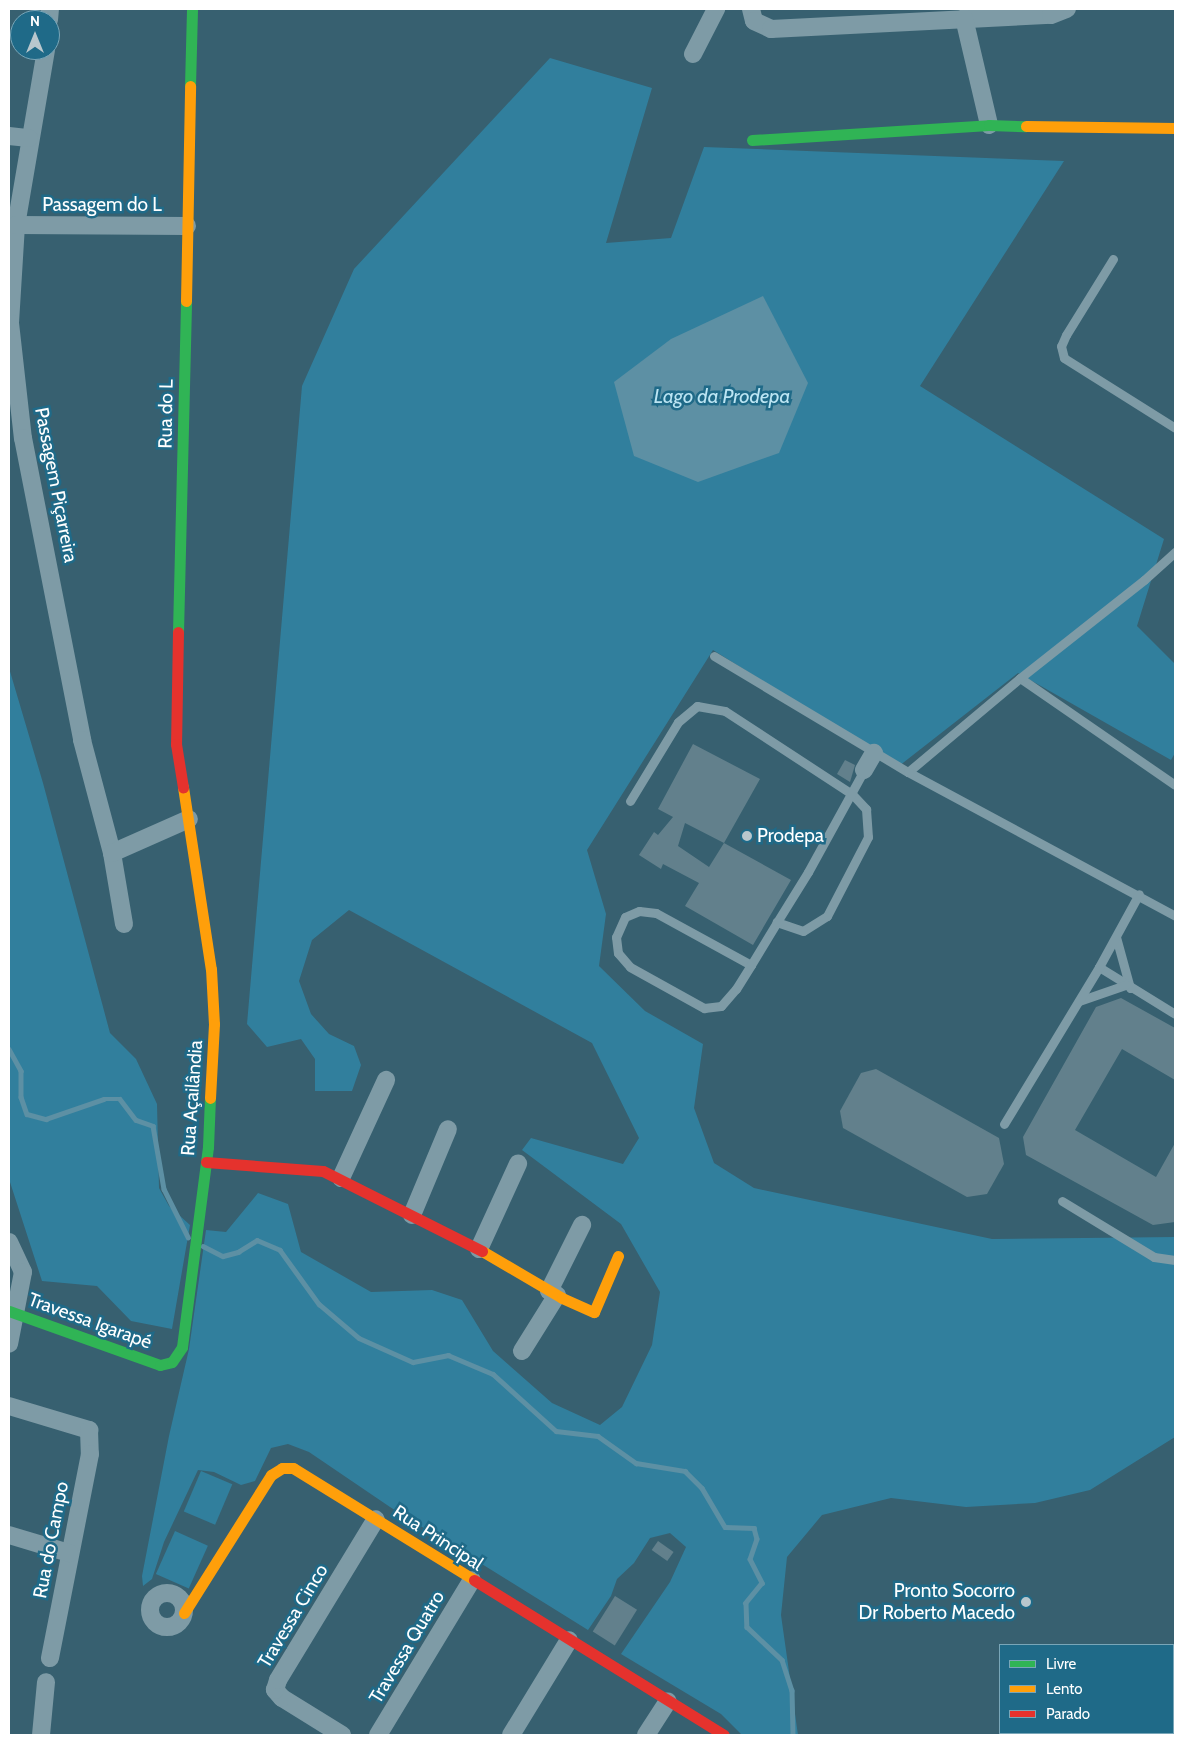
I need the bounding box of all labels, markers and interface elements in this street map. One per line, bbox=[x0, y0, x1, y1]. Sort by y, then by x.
north arrow bbox=[10, 10, 60, 60]
text: N bbox=[30, 12, 40, 30]
street label: Passagem do L bbox=[42, 194, 162, 216]
street label: Rua do L bbox=[154, 379, 178, 449]
water label: Lago da Prodepa bbox=[654, 384, 790, 408]
street label: Passagem Piçarreira bbox=[30, 405, 82, 565]
place label: Prodepa bbox=[757, 825, 824, 847]
marker: Prodepa bbox=[741, 830, 753, 842]
street label: Rua Açailândia bbox=[177, 1039, 207, 1157]
street label: Travessa Igarapé bbox=[25, 1288, 155, 1354]
street label: Rua do Campo bbox=[29, 1480, 73, 1600]
street label: Rua Principal bbox=[389, 1500, 487, 1576]
street label: Travessa Cinco bbox=[253, 1560, 333, 1672]
place label: Pronto Socorro Dr Roberto Macedo bbox=[859, 1580, 1015, 1624]
street label: Travessa Quatro bbox=[364, 1587, 450, 1707]
marker: Pronto Socorro Dr Roberto Macedo bbox=[1019, 1595, 1033, 1609]
legend bbox=[999, 1644, 1174, 1734]
text: Livre bbox=[1046, 1655, 1076, 1673]
text: Lento bbox=[1046, 1680, 1083, 1698]
text: Parado bbox=[1046, 1705, 1090, 1723]

